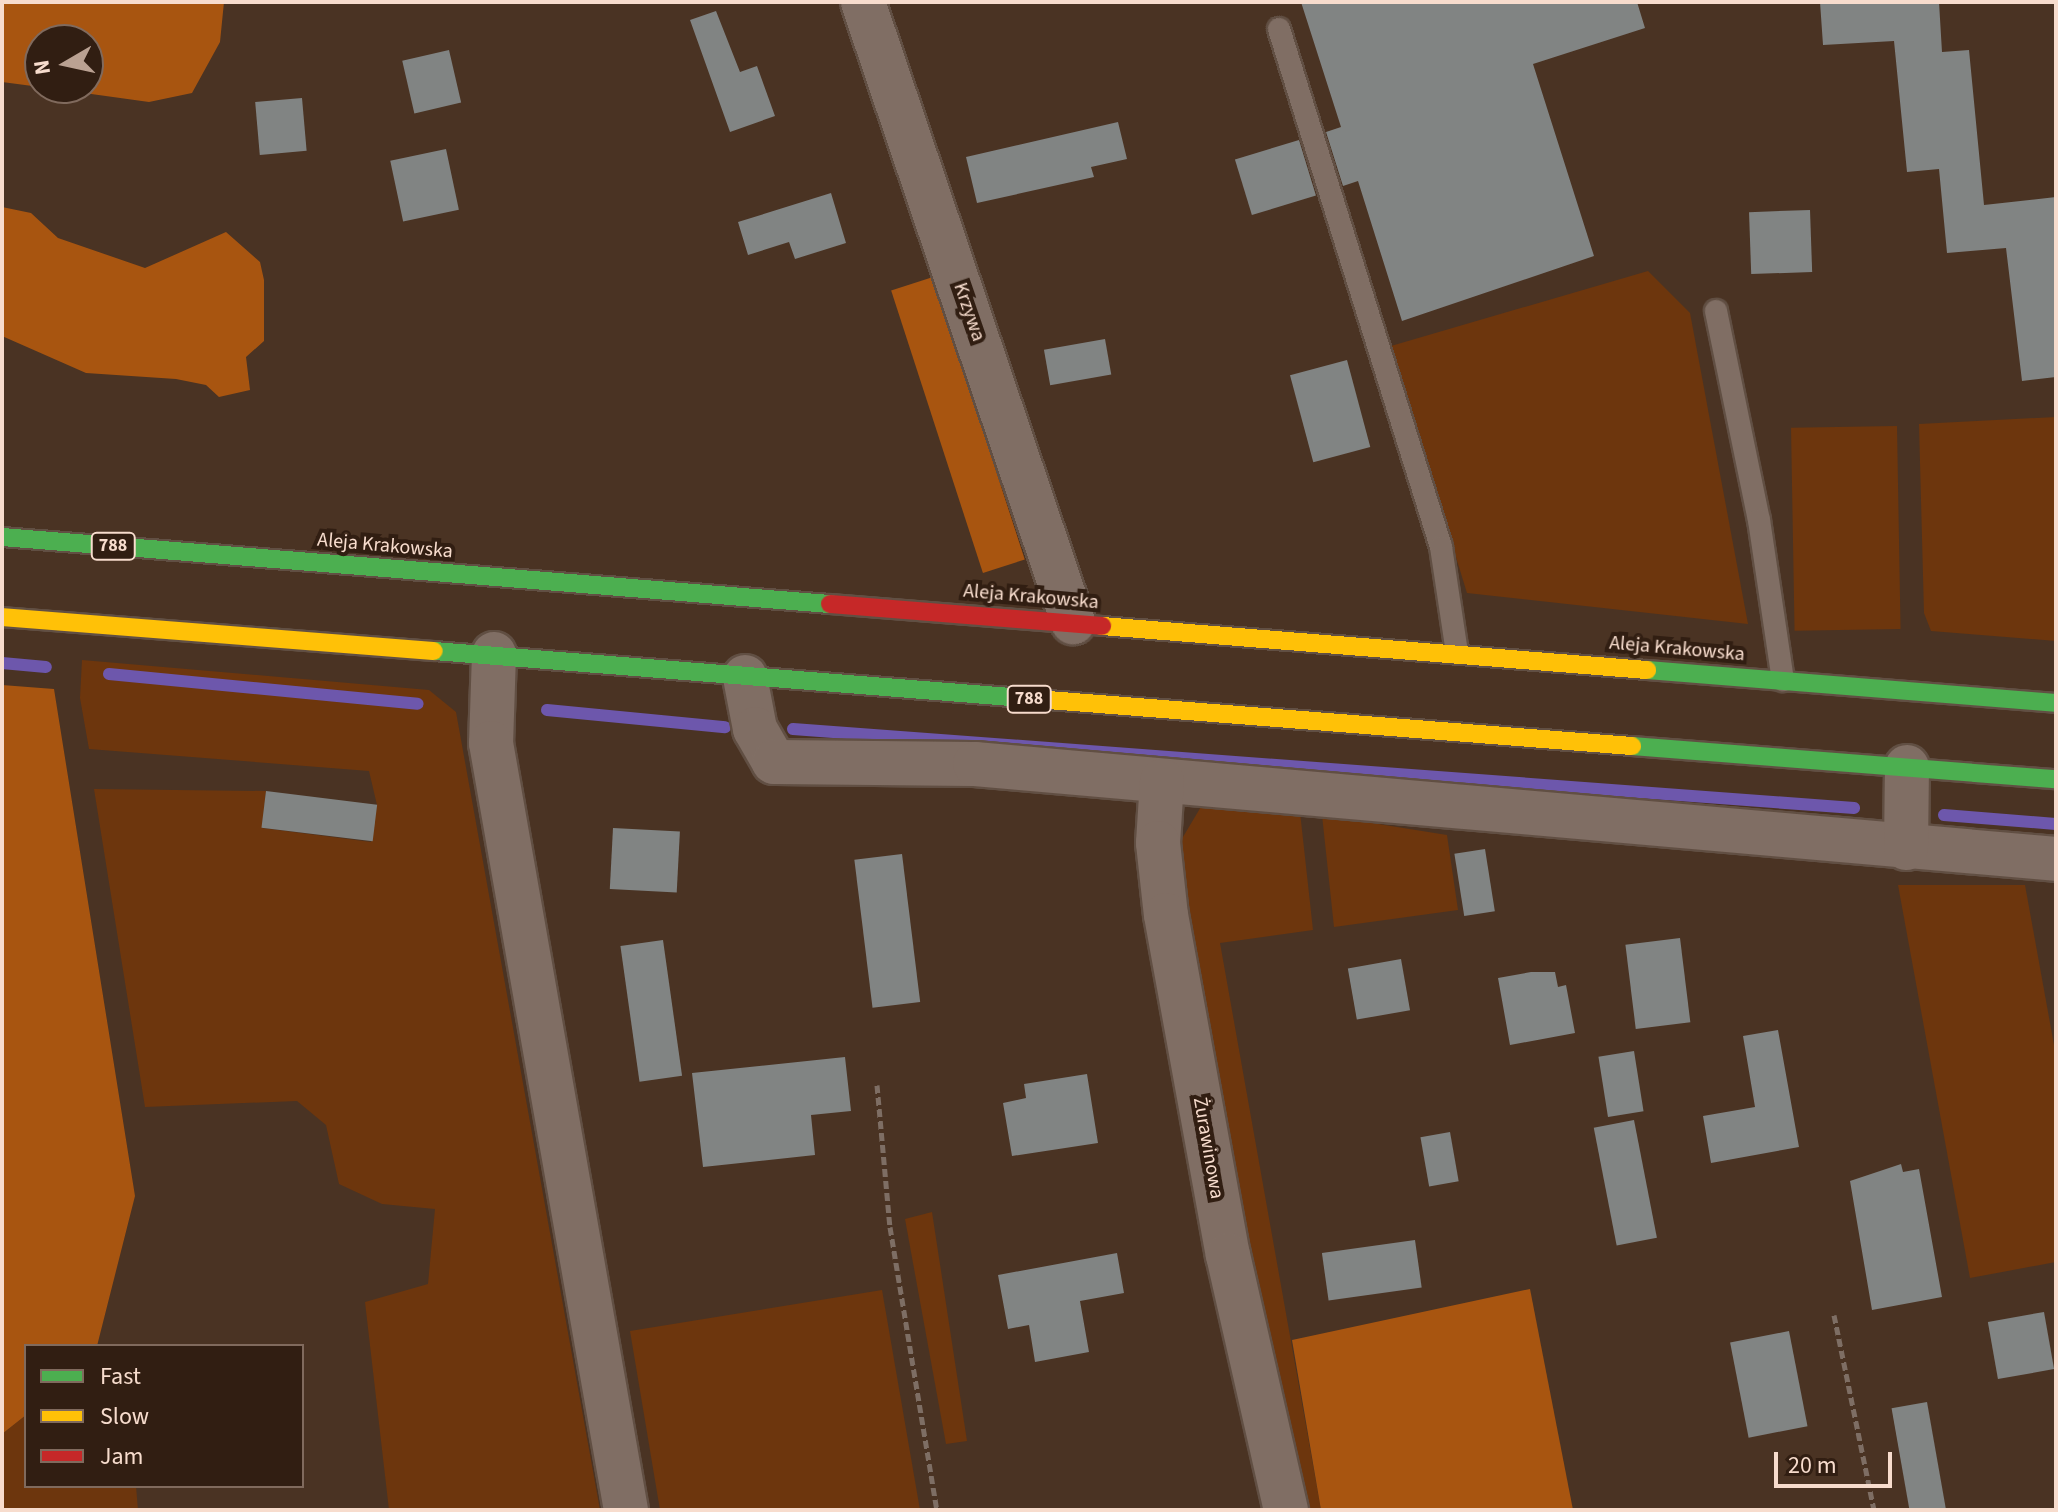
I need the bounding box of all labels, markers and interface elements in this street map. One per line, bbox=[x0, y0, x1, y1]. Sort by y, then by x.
north arrow bbox=[24, 24, 104, 104]
text: N bbox=[25, 58, 59, 77]
street label: Krzywa bbox=[948, 280, 990, 344]
street label: Aleja Krakowska bbox=[316, 528, 454, 564]
road number: 788 bbox=[89, 532, 137, 560]
street label: Aleja Krakowska bbox=[962, 579, 1100, 615]
street label: Aleja Krakowska bbox=[1608, 631, 1746, 667]
road number: 788 bbox=[1005, 685, 1053, 713]
street label: Żurawinowa bbox=[1187, 1095, 1229, 1201]
legend bbox=[24, 1344, 304, 1488]
text: Fast bbox=[100, 1359, 141, 1394]
text: Slow bbox=[100, 1399, 149, 1434]
scale bar bbox=[1778, 1436, 1896, 1486]
text: Jam bbox=[100, 1439, 144, 1474]
text: 20 m bbox=[1788, 1448, 1837, 1483]

